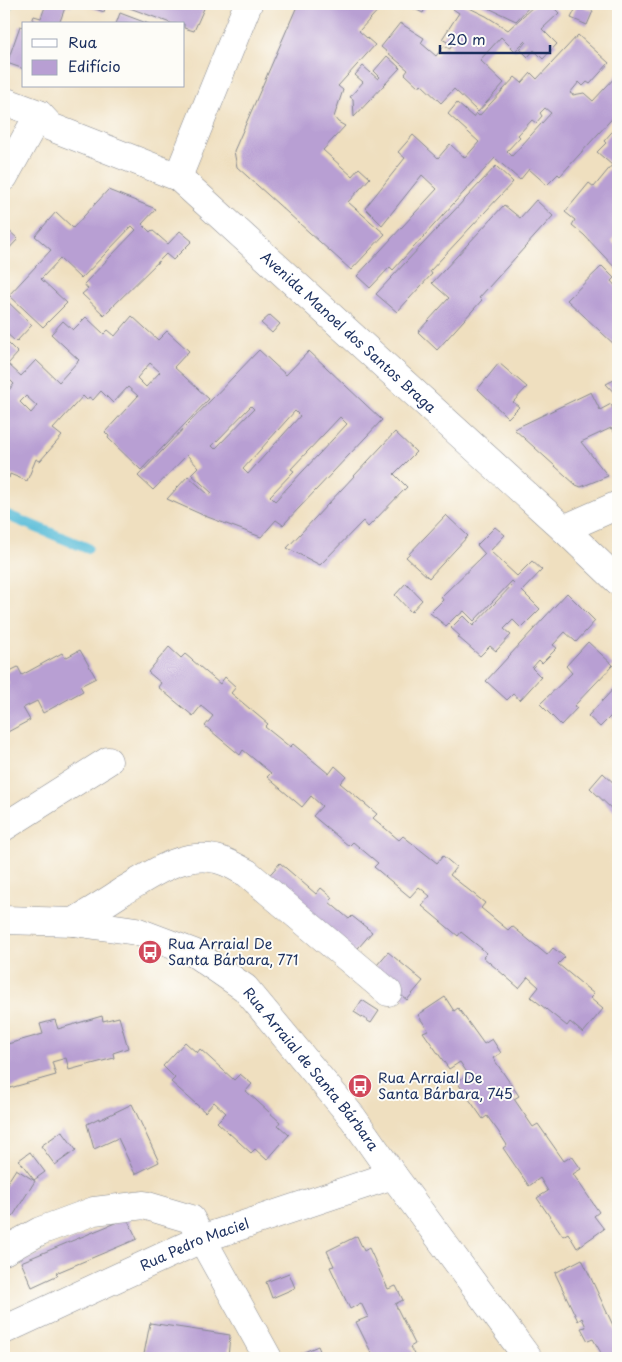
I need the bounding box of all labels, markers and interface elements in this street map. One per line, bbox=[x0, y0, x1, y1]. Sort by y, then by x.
legend bbox=[22, 22, 185, 88]
scale bar bbox=[440, 22, 550, 54]
text: 20 m bbox=[447, 27, 486, 50]
text: Rua bbox=[68, 30, 97, 53]
text: Edifício bbox=[68, 54, 121, 77]
street label: Avenida Manoel dos Santos Braga bbox=[256, 246, 441, 418]
place label: Rua Arraial De Santa Bárbara, 771 bbox=[168, 933, 298, 970]
bus stop icon: Rua Arraial De Santa Bárbara, 771 bbox=[137, 939, 163, 965]
street label: Rua Arraial de Santa Bárbara bbox=[239, 982, 384, 1155]
place label: Rua Arraial De Santa Bárbara, 745 bbox=[378, 1067, 513, 1104]
bus stop icon: Rua Arraial De Santa Bárbara, 745 bbox=[347, 1073, 373, 1099]
street label: Rua Pedro Maciel bbox=[136, 1213, 252, 1276]

